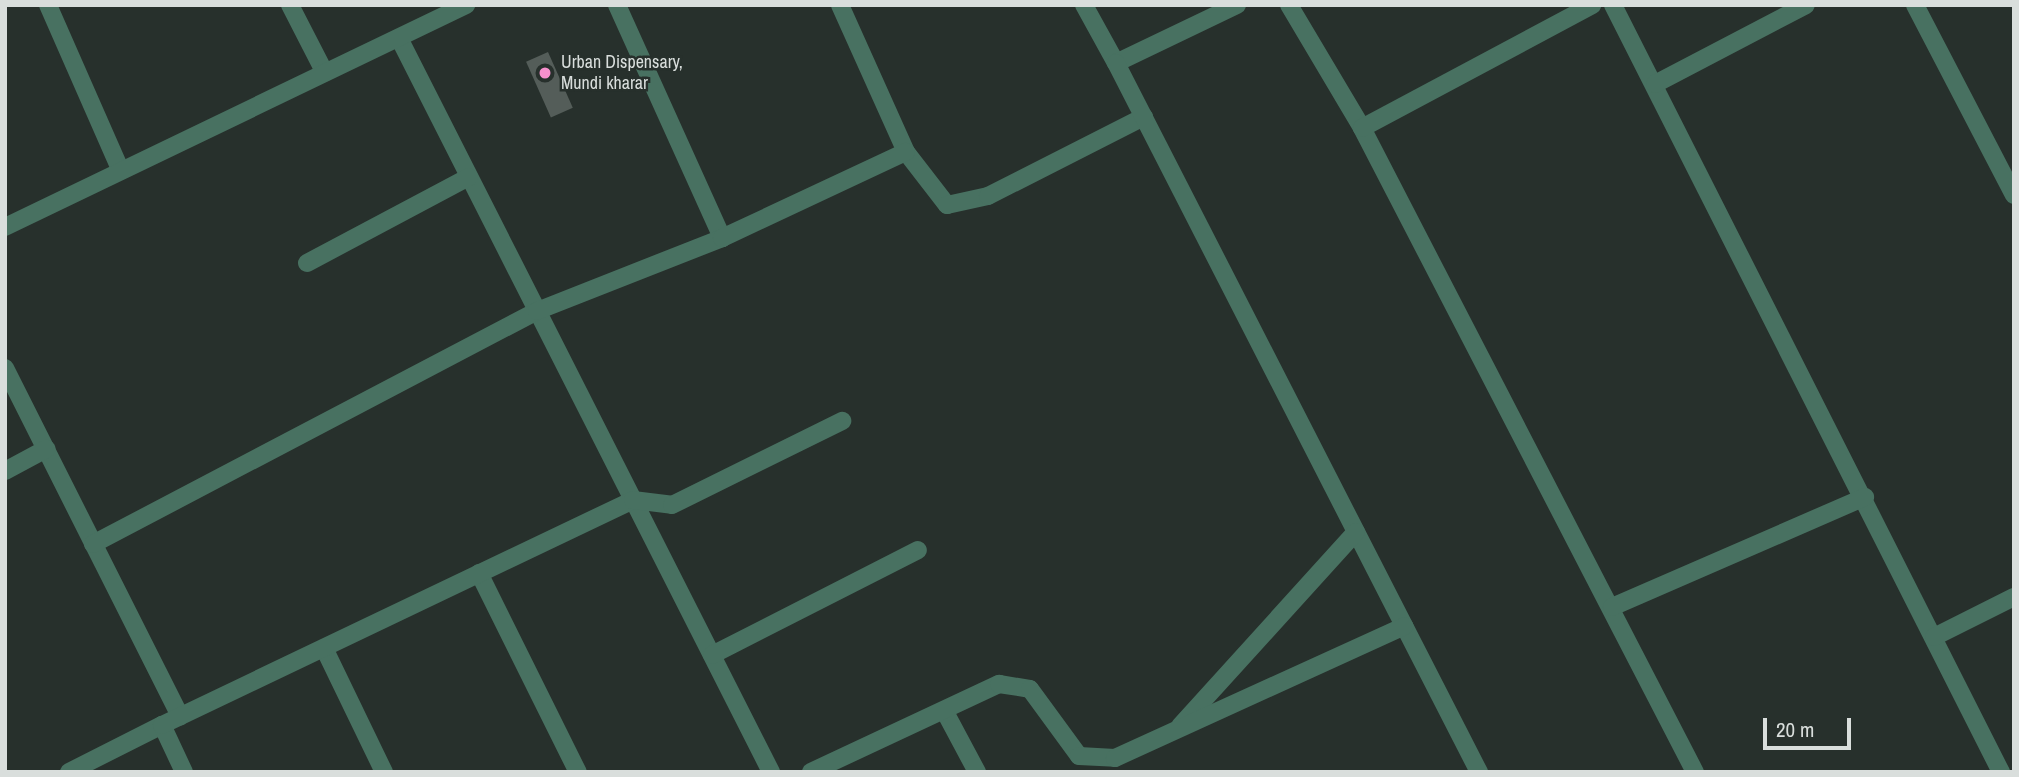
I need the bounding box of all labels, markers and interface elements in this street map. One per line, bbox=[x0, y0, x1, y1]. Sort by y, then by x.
place label: Urban Dispensary, Mundi kharar bbox=[561, 52, 683, 94]
marker: Urban Dispensary, Mundi kharar bbox=[535, 63, 555, 83]
scale bar bbox=[1767, 704, 1854, 748]
text: 20 m bbox=[1776, 715, 1814, 744]

